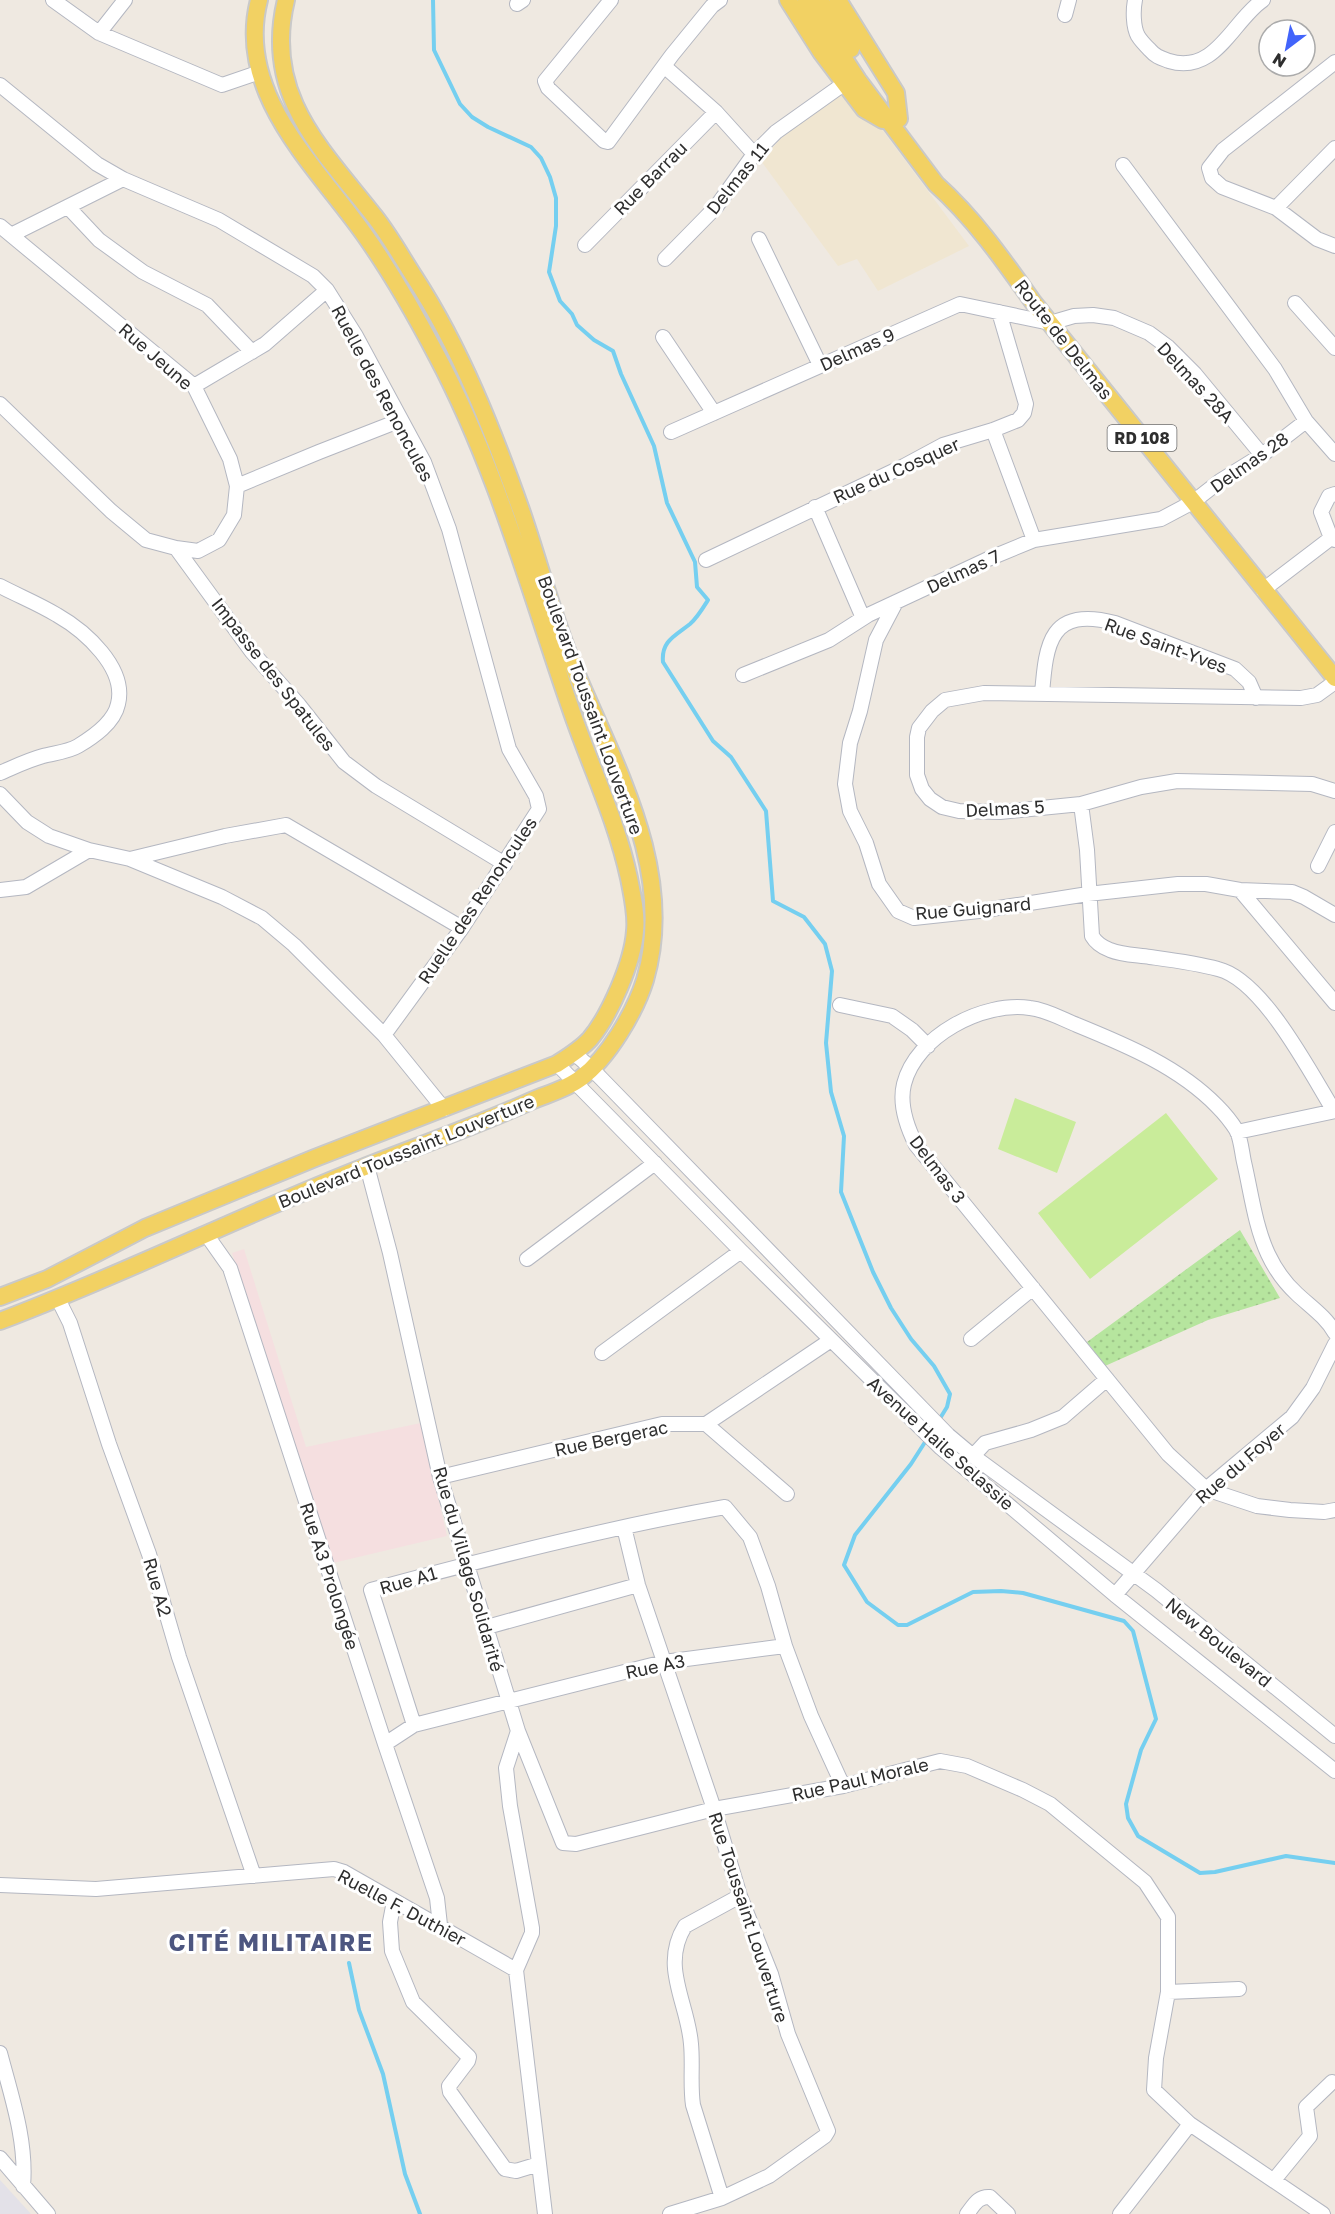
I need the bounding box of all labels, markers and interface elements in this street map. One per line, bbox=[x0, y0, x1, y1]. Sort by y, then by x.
north arrow bbox=[1257, 18, 1317, 78]
text: N bbox=[1269, 49, 1290, 72]
street label: Rue Barrau bbox=[609, 137, 691, 219]
street label: Delmas 11 bbox=[701, 137, 773, 218]
street label: Route de Delmas bbox=[1010, 275, 1118, 403]
street label: Ruelle des Renoncules bbox=[327, 301, 439, 485]
street label: Rue Jeune bbox=[115, 318, 197, 394]
street label: Delmas 9 bbox=[816, 323, 898, 375]
street label: Delmas 28A bbox=[1153, 337, 1239, 427]
road number: RD 108 bbox=[1108, 425, 1176, 451]
street label: Delmas 28 bbox=[1206, 427, 1292, 497]
street label: Rue du Cosquer bbox=[829, 432, 963, 508]
street label: Delmas 7 bbox=[923, 544, 1003, 598]
street label: Boulevard Toussaint Louverture bbox=[534, 572, 648, 838]
street label: Impasse des Spatules bbox=[207, 593, 341, 755]
street label: Rue Saint-Yves bbox=[1102, 613, 1230, 677]
street label: Delmas 5 bbox=[965, 795, 1045, 821]
street label: Ruelle des Renoncules bbox=[413, 812, 541, 988]
street label: Rue Guignard bbox=[914, 892, 1032, 924]
street label: Boulevard Toussaint Louverture bbox=[275, 1089, 537, 1213]
street label: Delmas 3 bbox=[905, 1131, 971, 1207]
street label: Avenue Haile Selassie bbox=[863, 1371, 1019, 1515]
street label: Rue Bergerac bbox=[552, 1415, 670, 1461]
street label: Rue du Foyer bbox=[1190, 1418, 1290, 1508]
street label: Rue du Village Solidarité bbox=[429, 1464, 509, 1674]
street label: Rue A3 Prolongée bbox=[296, 1500, 364, 1652]
street label: Rue A2 bbox=[139, 1555, 177, 1619]
street label: Rue A1 bbox=[377, 1561, 439, 1599]
street label: New Boulevard bbox=[1162, 1593, 1276, 1691]
street label: Rue A3 bbox=[623, 1649, 687, 1683]
street label: Rue Paul Morale bbox=[789, 1753, 931, 1805]
street label: Rue Toussaint Louverture bbox=[705, 1809, 793, 2025]
street label: Ruelle F. Duthier bbox=[334, 1864, 470, 1950]
district label: CITÉ MILITAIRE bbox=[169, 1927, 373, 1956]

